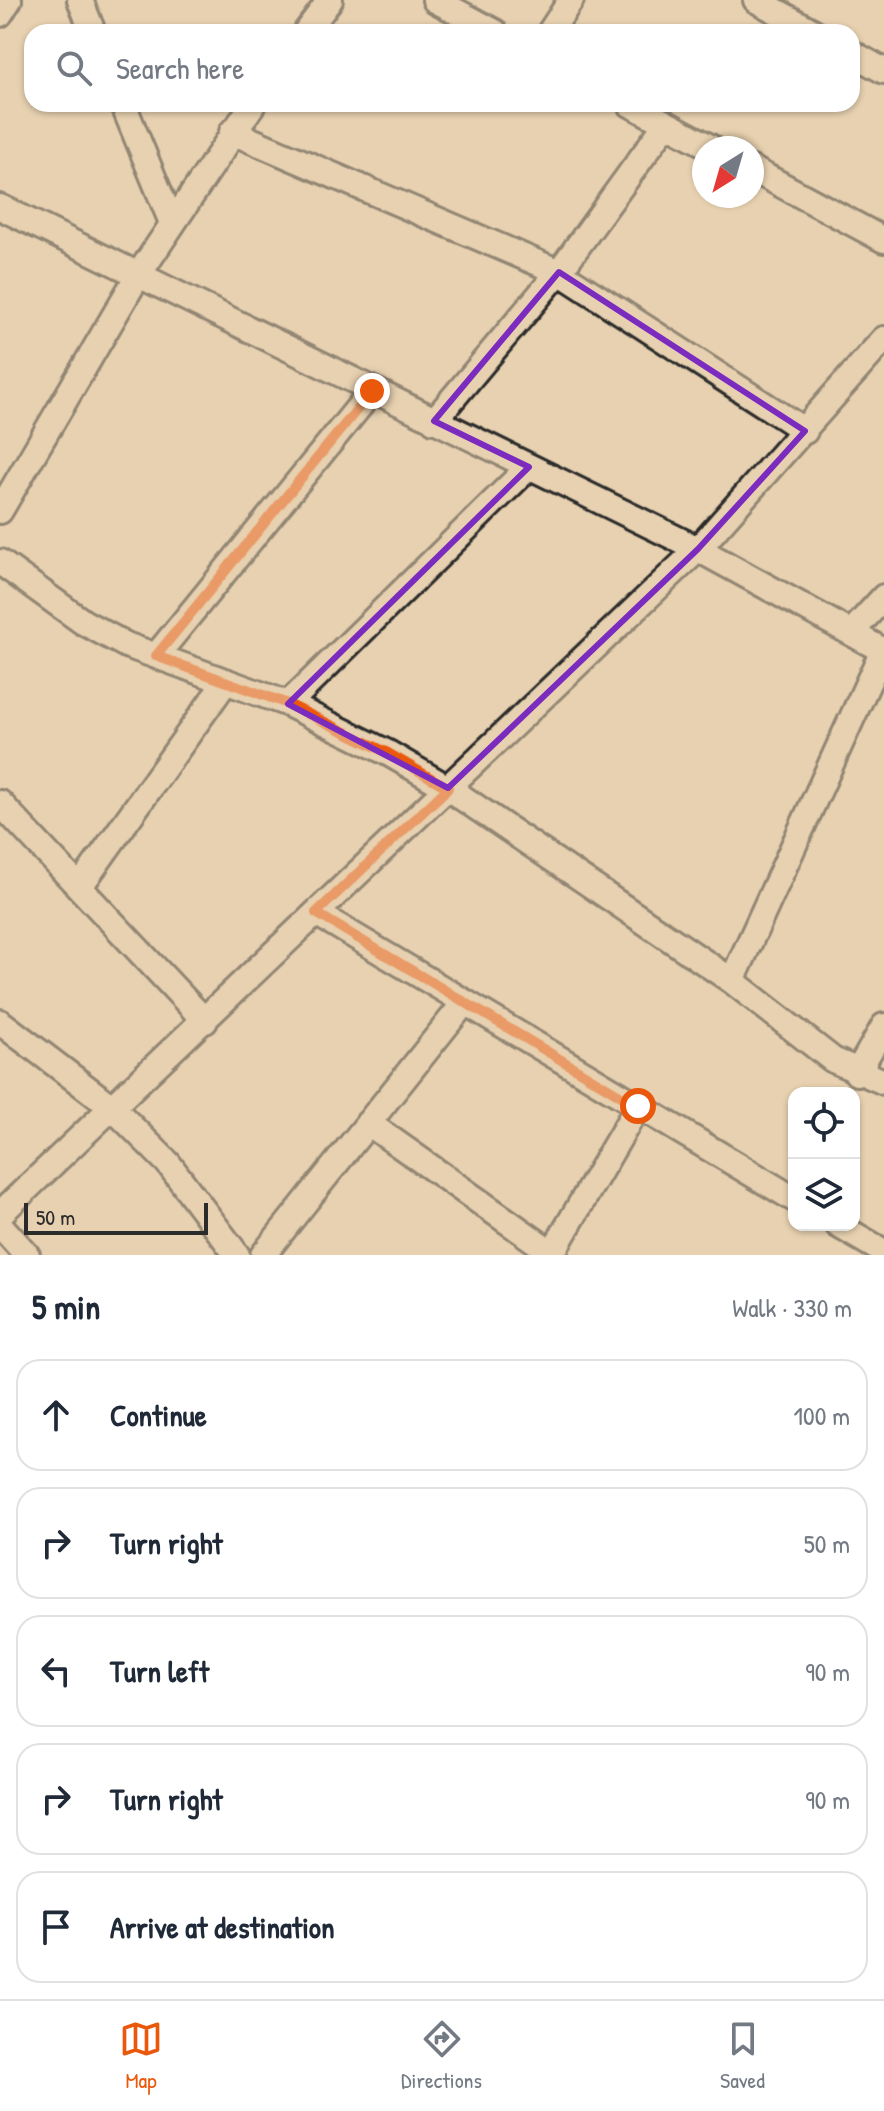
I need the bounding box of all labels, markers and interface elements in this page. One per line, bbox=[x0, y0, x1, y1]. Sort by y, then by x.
search box bbox=[24, 24, 860, 112]
icon: search bbox=[52, 46, 96, 90]
text: Search here bbox=[116, 48, 244, 88]
north arrow bbox=[692, 136, 764, 208]
route end bbox=[354, 373, 390, 409]
map controls bbox=[788, 1087, 860, 1231]
button: locate bbox=[788, 1087, 860, 1159]
route start bbox=[620, 1088, 656, 1124]
button: layers bbox=[788, 1159, 860, 1231]
scale bar bbox=[24, 1199, 208, 1235]
text: 50 m bbox=[36, 1202, 75, 1232]
text: 5 min bbox=[32, 1284, 100, 1330]
text: Walk · 330 m bbox=[732, 1290, 852, 1325]
icon: ahead bbox=[34, 1393, 78, 1437]
text: Continue bbox=[110, 1395, 207, 1435]
text: 100 m bbox=[794, 1398, 850, 1433]
icon: right bbox=[34, 1521, 78, 1565]
text: Turn right bbox=[110, 1523, 223, 1563]
text: 50 m bbox=[804, 1526, 850, 1561]
icon: left bbox=[34, 1649, 78, 1693]
text: Turn left bbox=[110, 1651, 209, 1691]
text: 90 m bbox=[805, 1654, 850, 1689]
icon: right bbox=[34, 1777, 78, 1821]
text: Turn right bbox=[110, 1779, 223, 1819]
text: 90 m bbox=[805, 1782, 850, 1817]
icon: arrive bbox=[34, 1905, 78, 1949]
text: Arrive at destination bbox=[110, 1907, 335, 1947]
tab: Map bbox=[119, 2017, 163, 2095]
tab: Directions bbox=[401, 2017, 482, 2095]
tab: Saved bbox=[720, 2017, 765, 2095]

